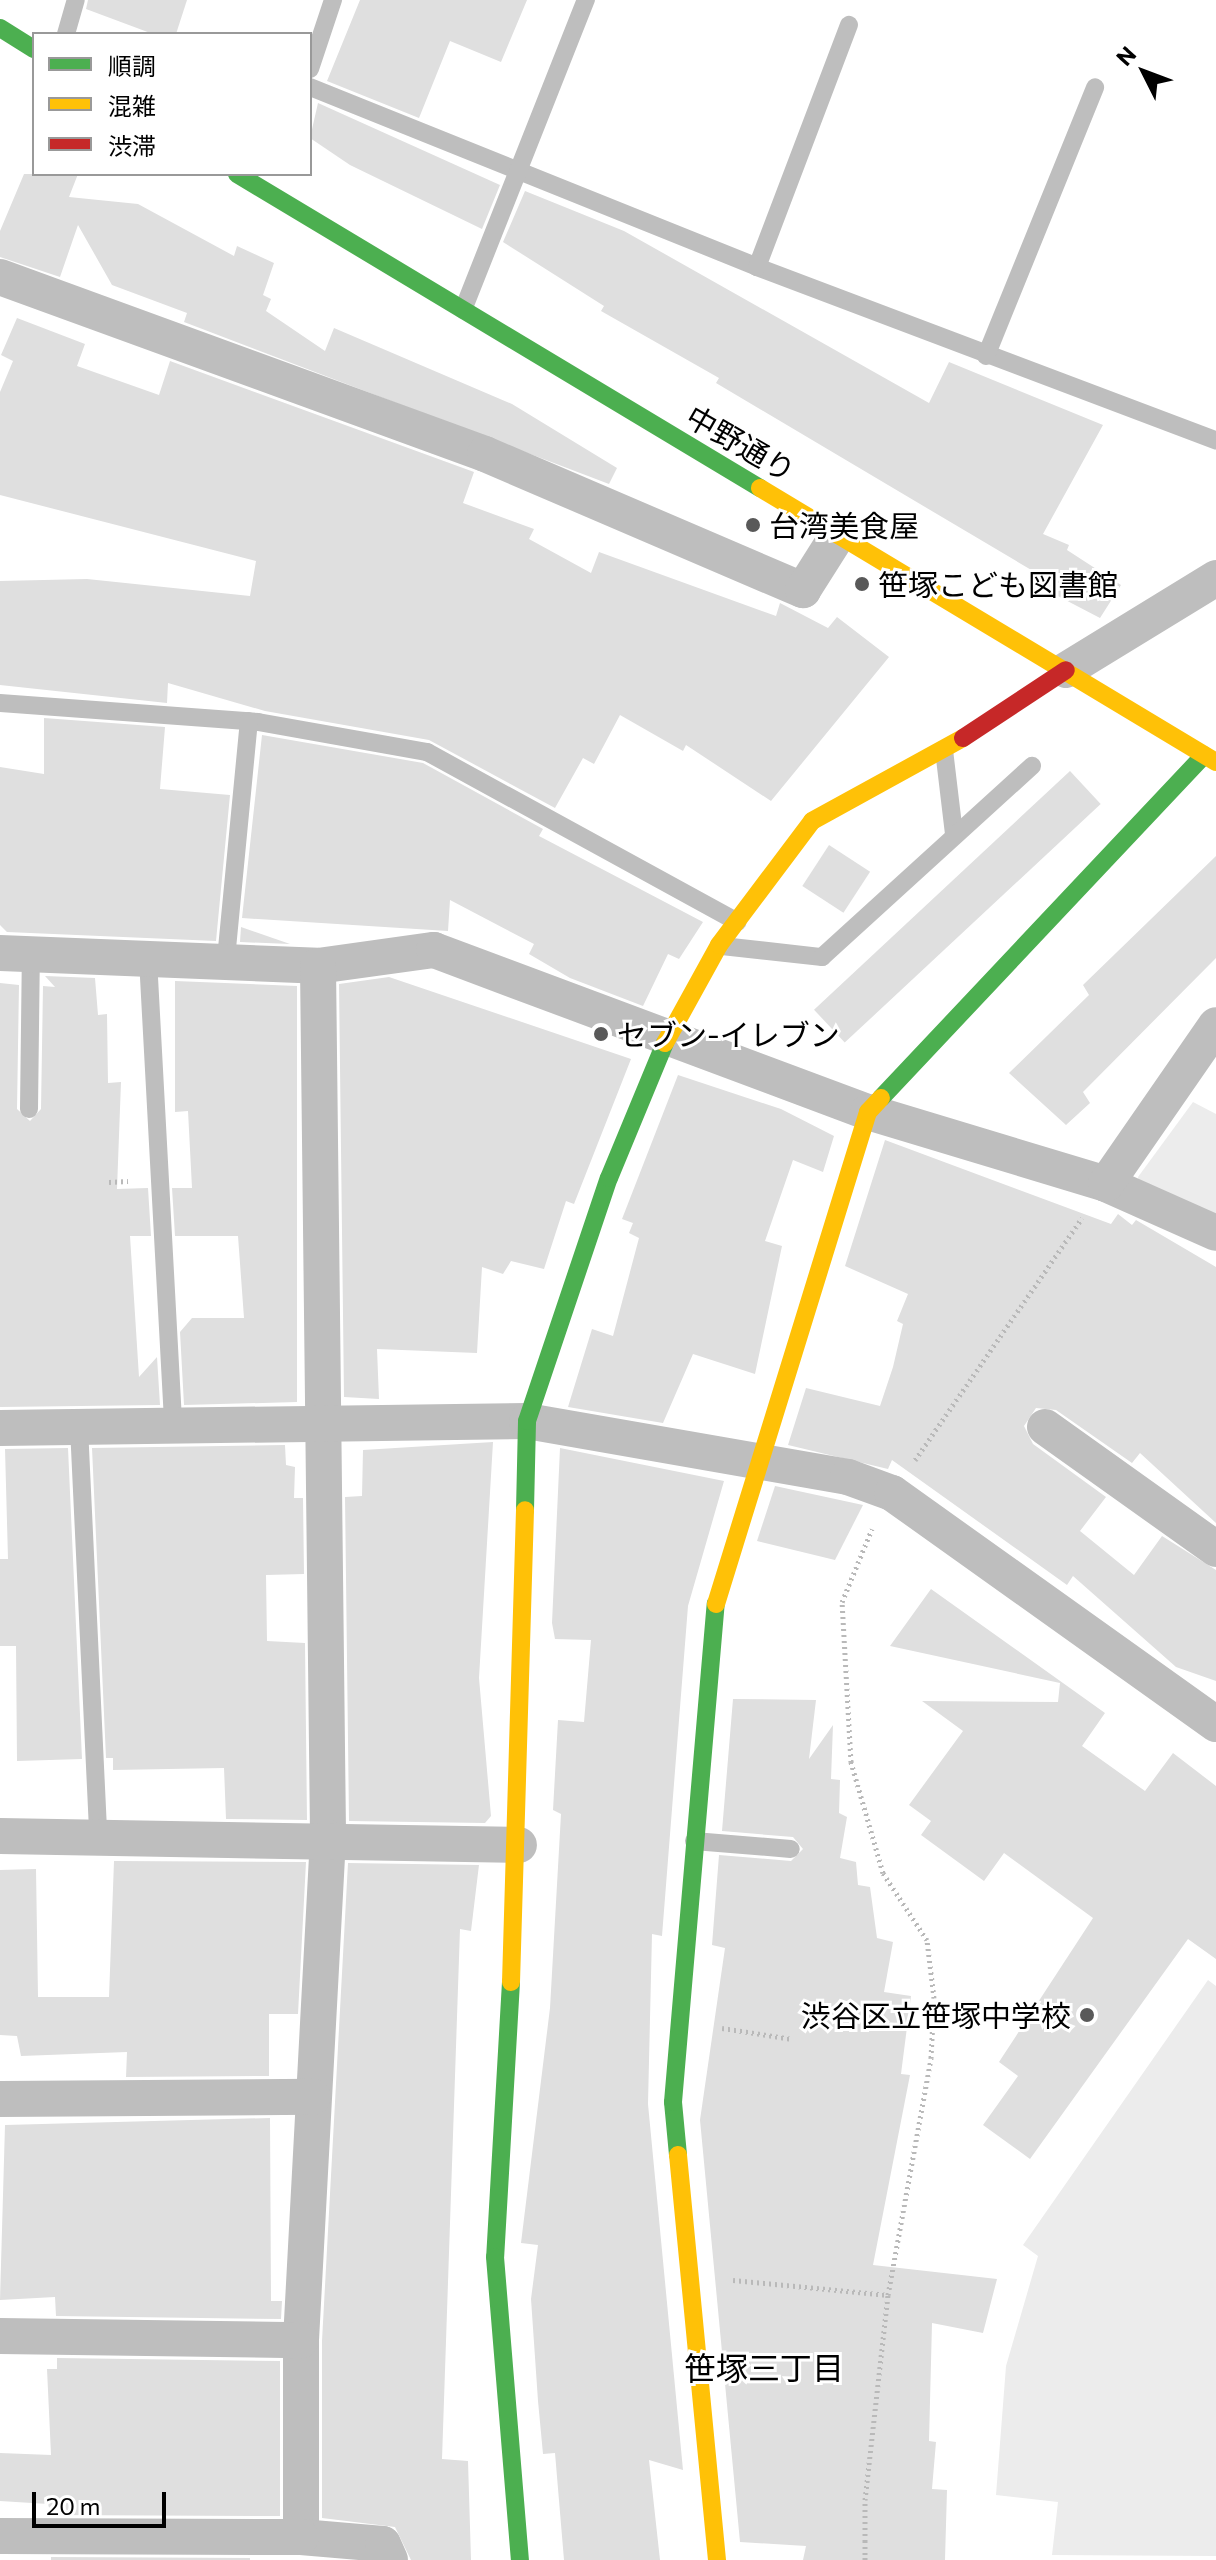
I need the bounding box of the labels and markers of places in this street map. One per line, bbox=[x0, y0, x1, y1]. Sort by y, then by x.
place label: 台湾美食屋 bbox=[769, 507, 919, 543]
marker: 台湾美食屋 bbox=[744, 516, 762, 534]
place label: 笹塚こども図書館 bbox=[878, 566, 1118, 602]
marker: 笹塚こども図書館 bbox=[853, 575, 871, 593]
place label: セブン-イレブン bbox=[617, 1016, 840, 1052]
marker: セブン-イレブン bbox=[592, 1025, 610, 1043]
place label: 渋谷区立笹塚中学校 bbox=[801, 1997, 1071, 2033]
marker: 渋谷区立笹塚中学校 bbox=[1078, 2006, 1096, 2024]

